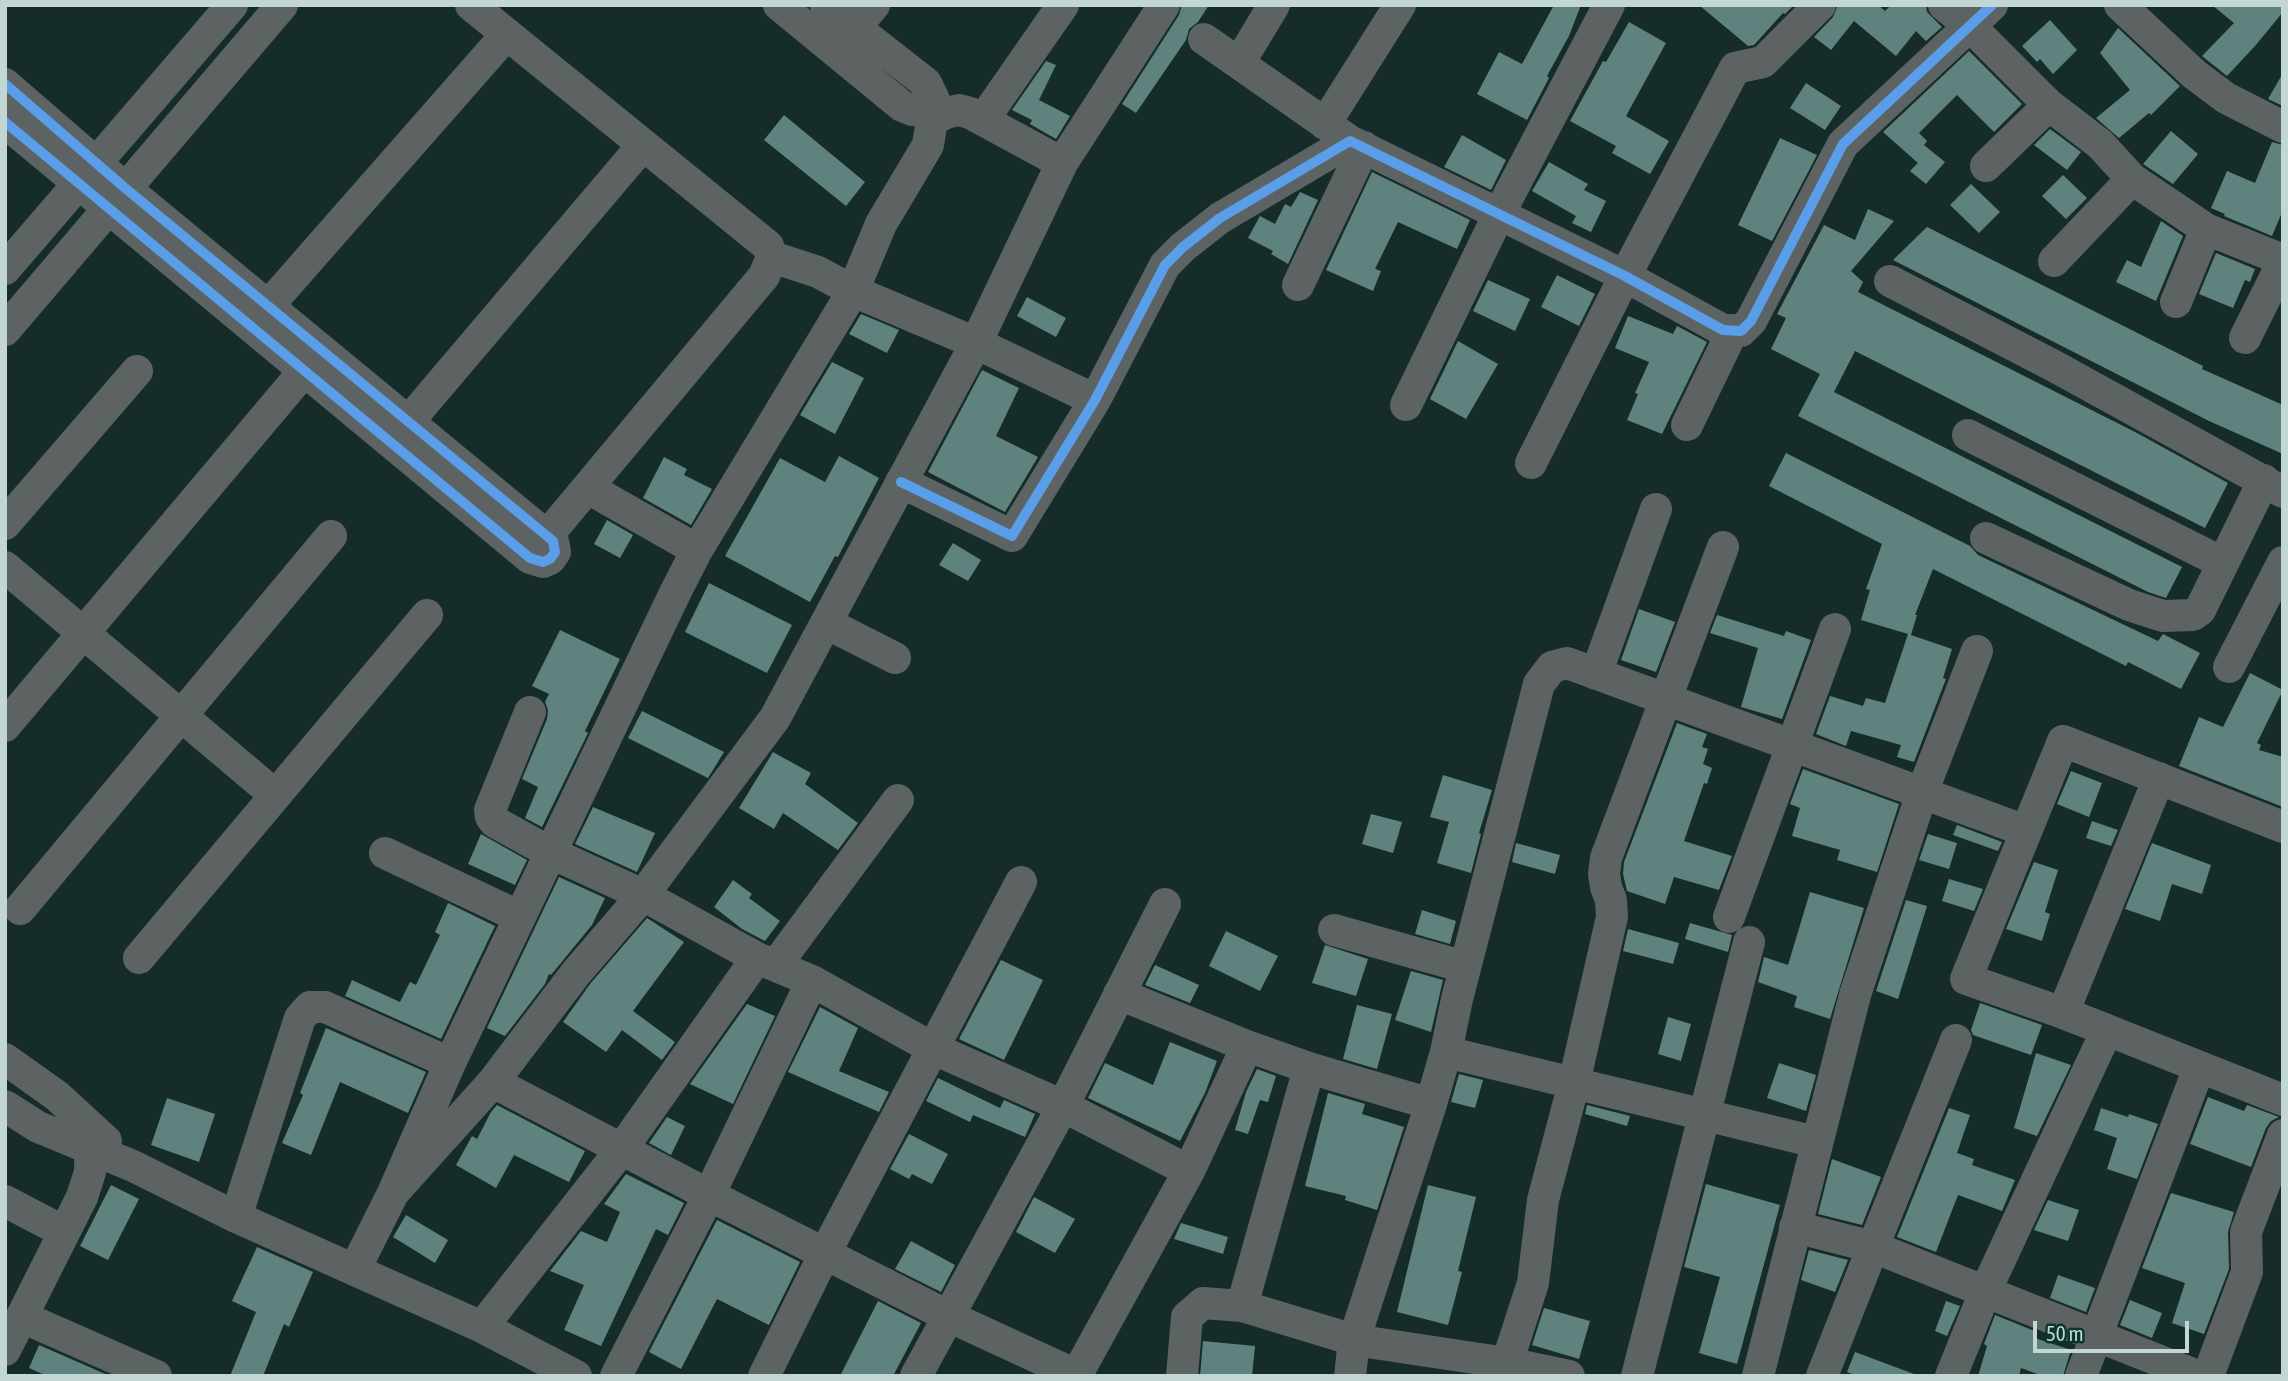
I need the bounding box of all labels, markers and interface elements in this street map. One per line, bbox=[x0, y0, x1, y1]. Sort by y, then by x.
scale bar bbox=[2036, 1308, 2192, 1352]
text: 50 m bbox=[2046, 1321, 2084, 1345]

